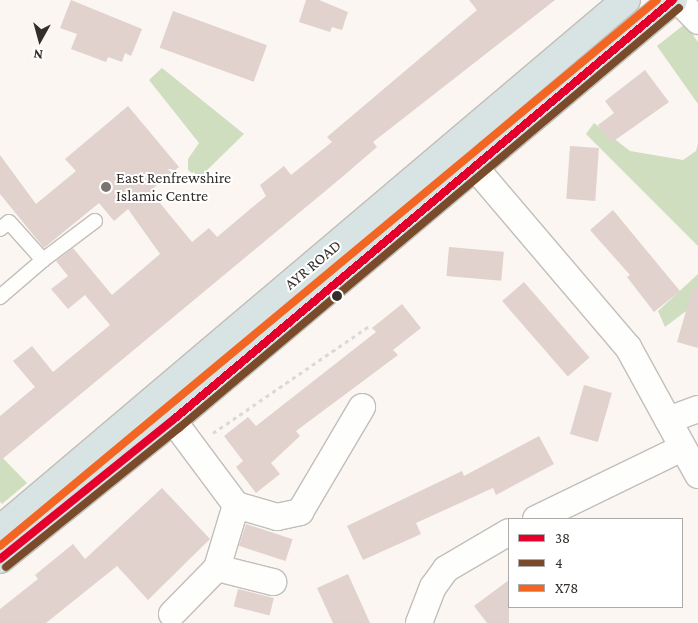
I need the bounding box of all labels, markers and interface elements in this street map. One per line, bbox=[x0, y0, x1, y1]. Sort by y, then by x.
north arrow bbox=[15, 15, 65, 65]
text: N bbox=[32, 46, 44, 63]
place label: East Renfrewshire Islamic Centre bbox=[116, 168, 231, 206]
marker: East Renfrewshire Islamic Centre bbox=[100, 181, 112, 193]
street label: AYR ROAD bbox=[281, 236, 345, 294]
unlabelled marker bbox=[332, 291, 342, 301]
legend bbox=[508, 518, 683, 608]
text: 38 bbox=[555, 530, 570, 546]
text: 4 bbox=[555, 555, 563, 571]
text: X78 bbox=[555, 580, 578, 596]

